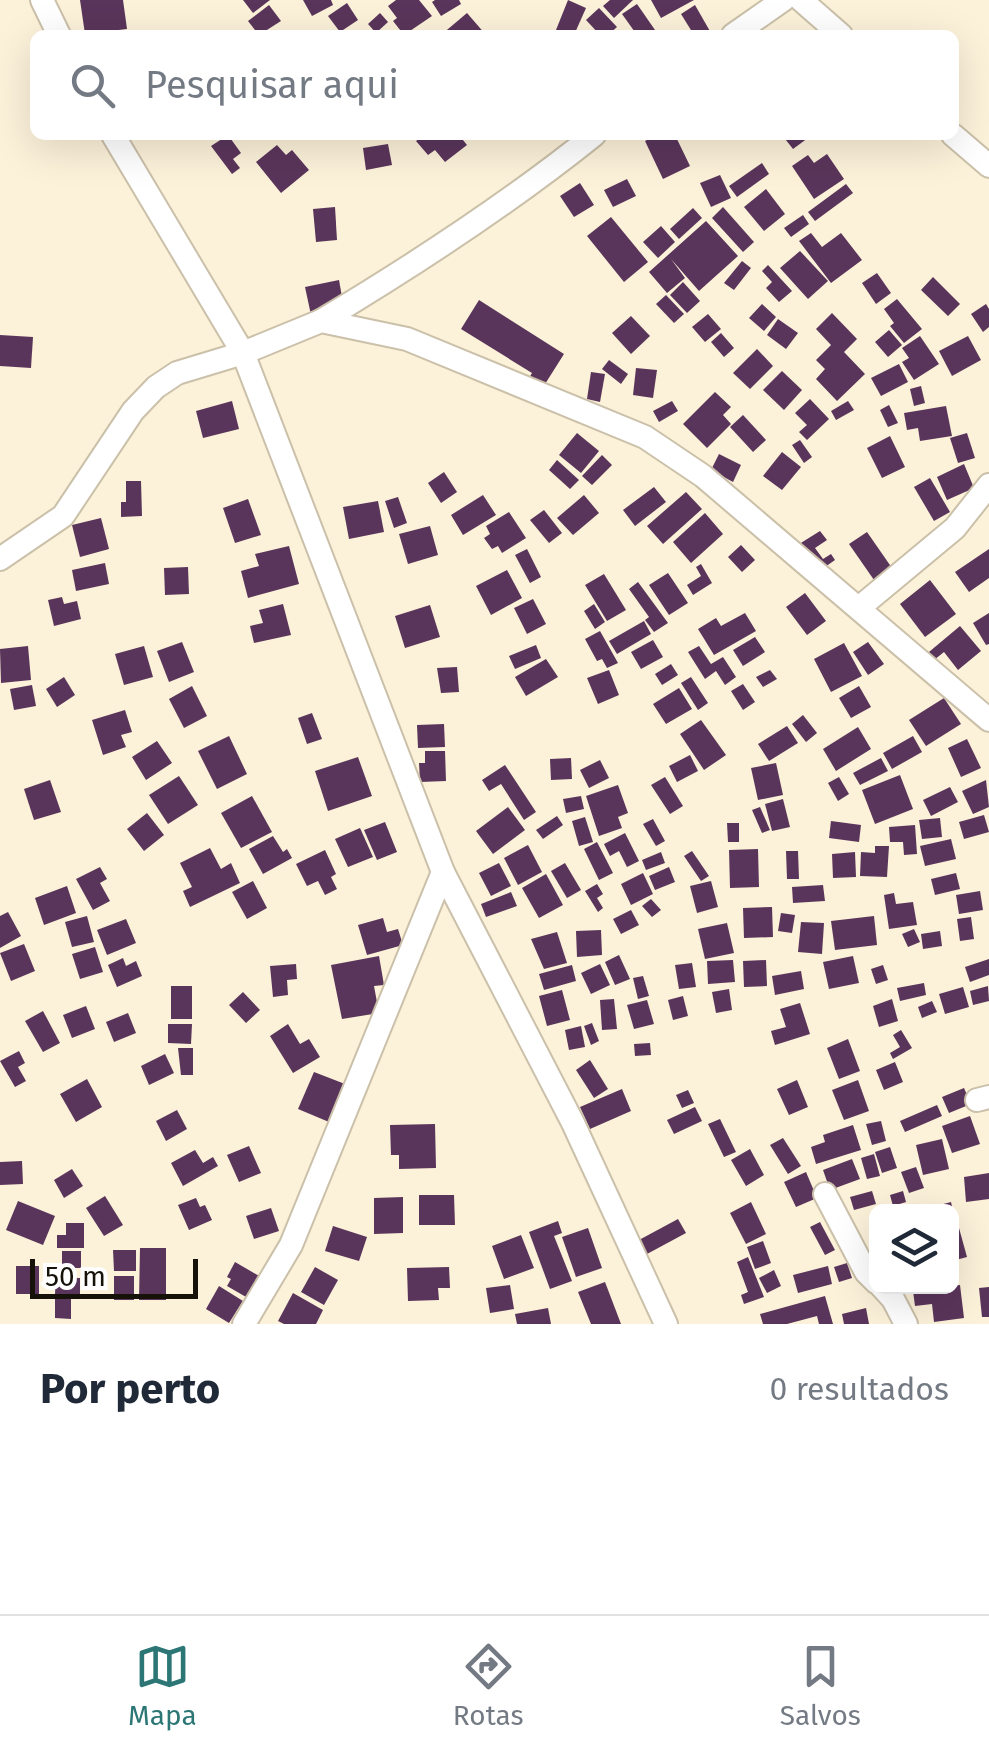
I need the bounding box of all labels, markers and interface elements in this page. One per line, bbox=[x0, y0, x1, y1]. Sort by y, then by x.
search box bbox=[30, 30, 959, 140]
icon: search bbox=[65, 58, 120, 113]
text: Pesquisar aqui bbox=[145, 62, 399, 108]
map controls bbox=[869, 1204, 959, 1294]
button: layers bbox=[869, 1204, 959, 1294]
scale bar bbox=[30, 1254, 198, 1298]
text: 50 m bbox=[45, 1260, 106, 1293]
text: Por perto bbox=[40, 1364, 220, 1414]
text: 0 resultados bbox=[769, 1370, 949, 1408]
tab: Mapa bbox=[128, 1639, 197, 1732]
tab: Rotas bbox=[453, 1639, 524, 1732]
tab: Salvos bbox=[780, 1639, 861, 1732]

